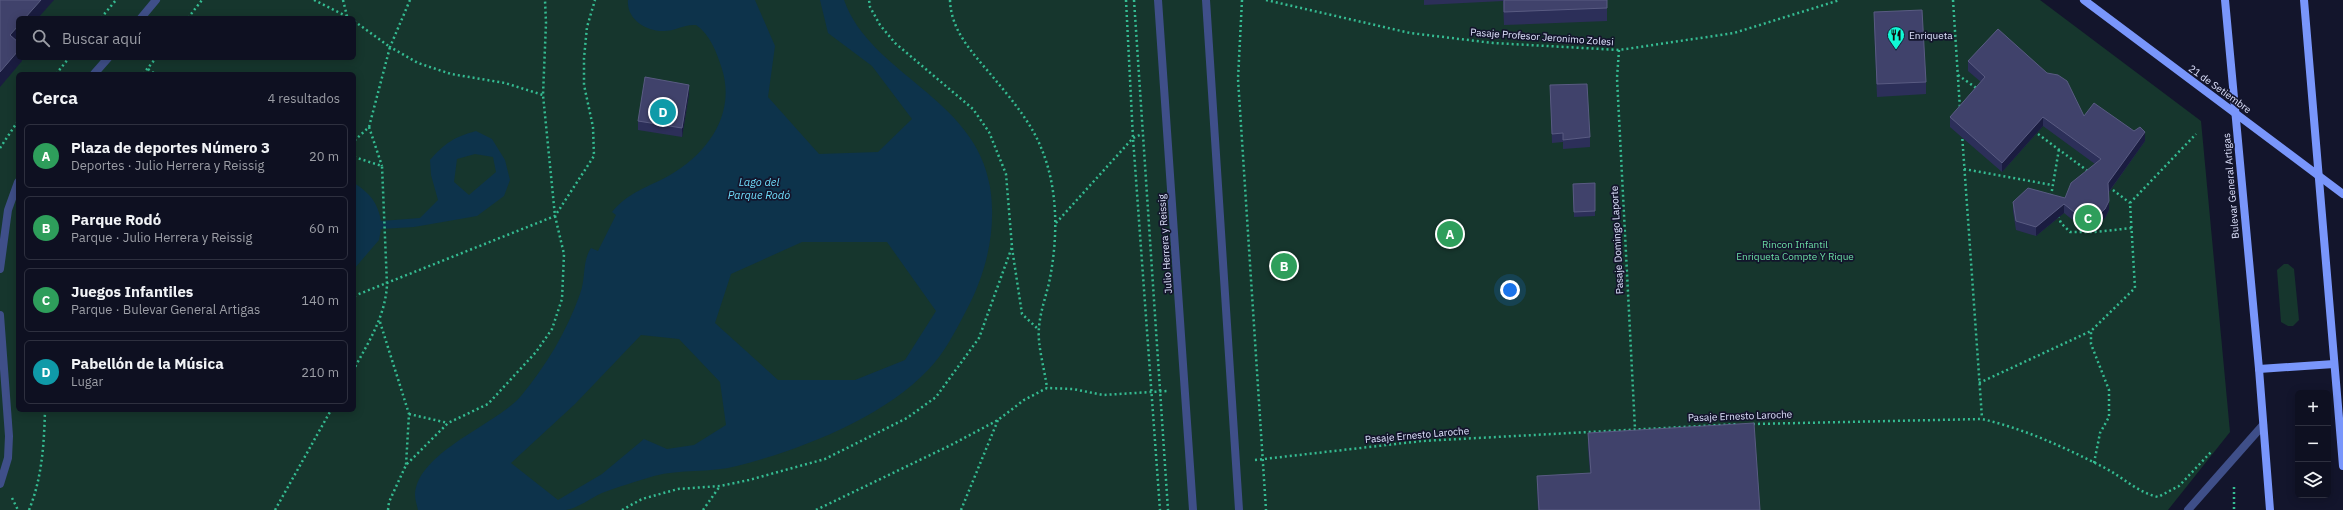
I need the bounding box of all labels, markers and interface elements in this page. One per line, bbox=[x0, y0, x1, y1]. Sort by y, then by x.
search box bbox=[16, 16, 356, 60]
restaurant icon: Enriqueta bbox=[1886, 25, 1906, 50]
street label: Pasaje Profesor Jeronimo Zolesi bbox=[1470, 26, 1614, 48]
icon: search bbox=[30, 27, 52, 49]
text: Buscar aquí bbox=[62, 29, 141, 48]
place label: Enriqueta bbox=[1909, 29, 1953, 42]
street label: 21 de Setiembre bbox=[2186, 62, 2254, 116]
text: Cerca bbox=[32, 87, 78, 109]
text: 4 resultados bbox=[267, 90, 340, 107]
pin: D bbox=[650, 97, 676, 127]
street label: Bulevar General Artigas bbox=[2220, 133, 2242, 239]
text: Plaza de deportes Número 3 bbox=[71, 138, 270, 157]
text: A bbox=[42, 148, 50, 165]
text: 20 m bbox=[309, 148, 339, 165]
text: Deportes · Julio Herrera y Reissig bbox=[71, 157, 264, 174]
water label: Lago del Parque Rodó bbox=[728, 175, 790, 202]
street label: Pasaje Domingo Laporte bbox=[1608, 185, 1626, 295]
street label: Julio Herrera y Reissig bbox=[1155, 193, 1175, 294]
pin: C bbox=[2075, 203, 2101, 233]
text: Parque Rodó bbox=[71, 210, 161, 229]
pin: A bbox=[1437, 219, 1463, 249]
text: B bbox=[42, 220, 50, 237]
text: 60 m bbox=[309, 220, 339, 237]
text: Parque · Julio Herrera y Reissig bbox=[71, 229, 252, 246]
park label: Rincon Infantil Enriqueta Compte Y Rique bbox=[1736, 238, 1854, 263]
pin: B bbox=[1271, 251, 1297, 281]
your location bbox=[1500, 280, 1520, 300]
text: Juegos Infantiles bbox=[71, 282, 193, 301]
text: C bbox=[42, 292, 50, 309]
text: 140 m bbox=[301, 292, 339, 309]
text: Parque · Bulevar General Artigas bbox=[71, 301, 260, 318]
text: Pabellón de la Música bbox=[71, 354, 224, 373]
text: D bbox=[41, 364, 51, 381]
text: 210 m bbox=[301, 364, 339, 381]
text: Lugar bbox=[71, 373, 103, 390]
map controls bbox=[2295, 390, 2331, 498]
button: + bbox=[2295, 390, 2331, 426]
street label: Pasaje Ernesto Laroche bbox=[1688, 408, 1793, 424]
street label: Pasaje Ernesto Laroche bbox=[1364, 424, 1470, 446]
button: − bbox=[2295, 426, 2331, 462]
button: layers bbox=[2295, 462, 2331, 498]

